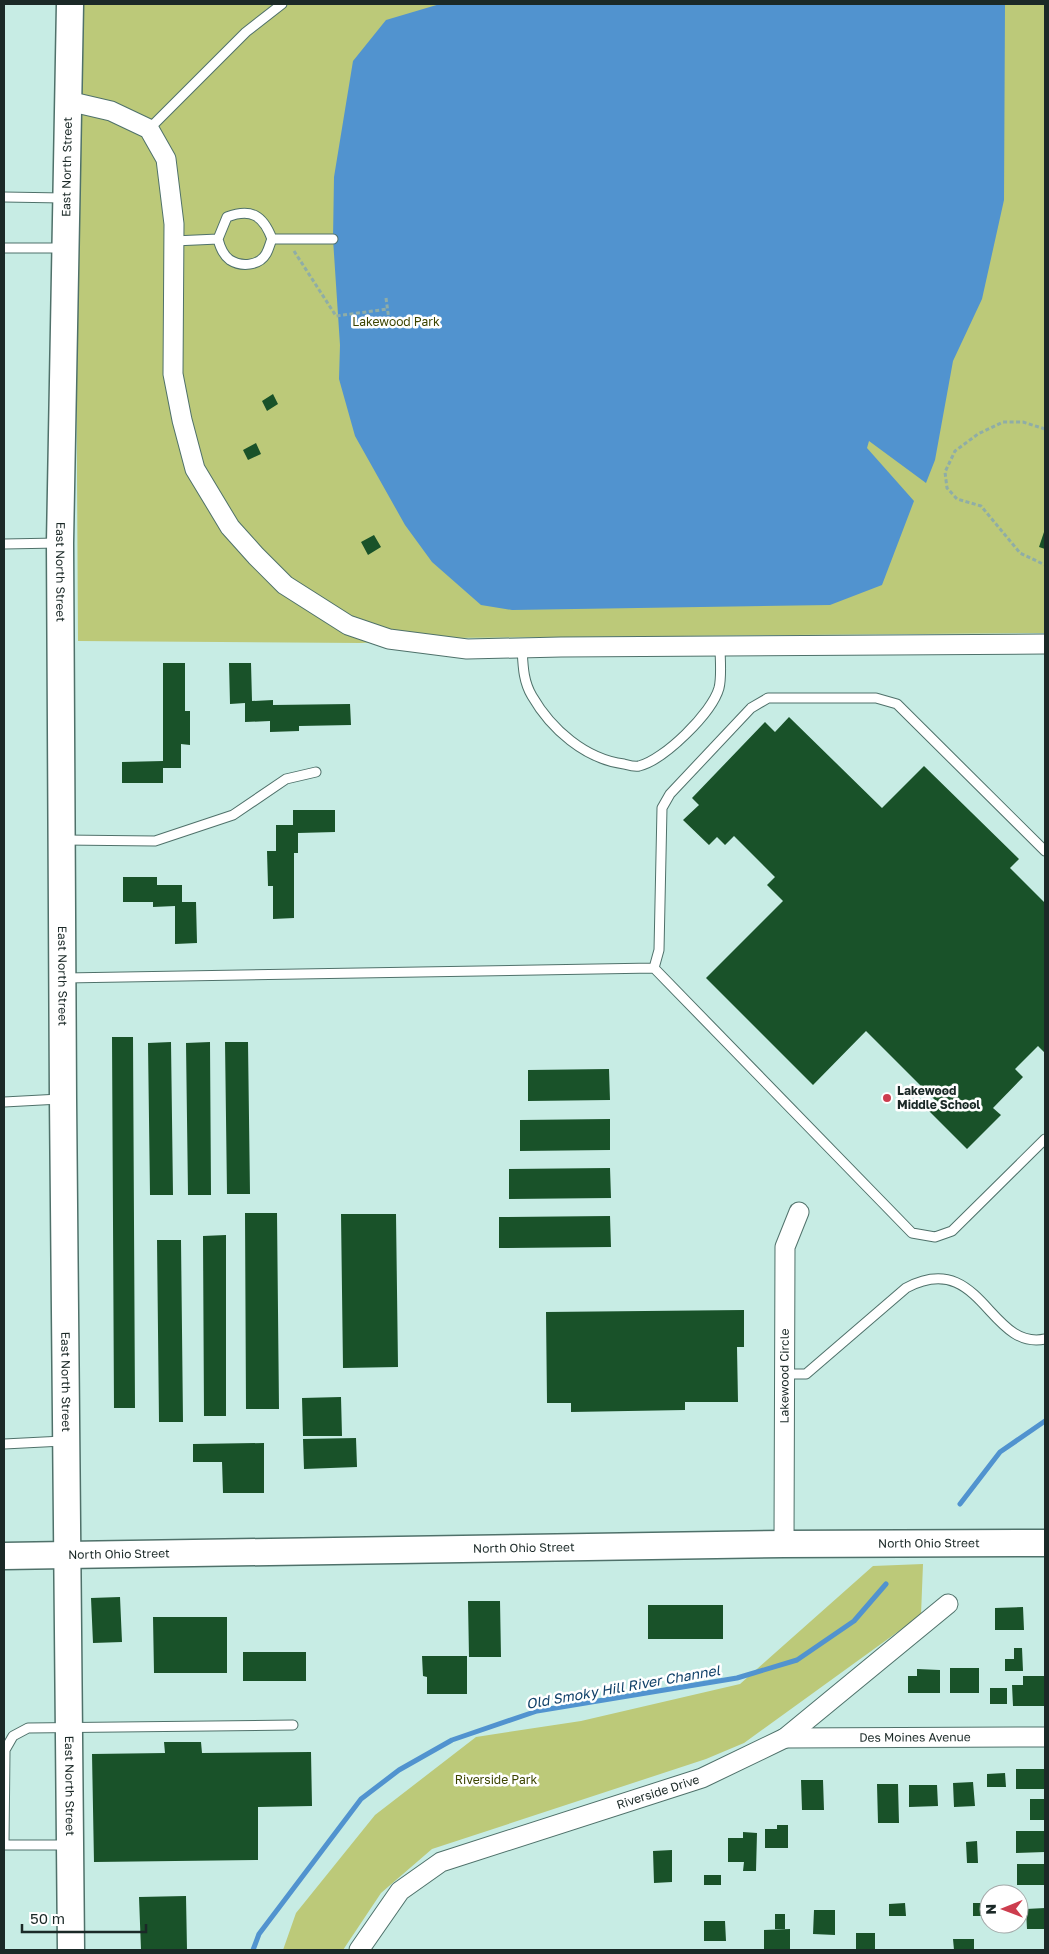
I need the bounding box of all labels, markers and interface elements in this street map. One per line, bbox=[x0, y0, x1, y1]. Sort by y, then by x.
street label: East North Street bbox=[58, 117, 75, 217]
park label: Lakewood Park bbox=[352, 314, 440, 329]
street label: East North Street bbox=[53, 522, 68, 622]
street label: East North Street bbox=[55, 926, 71, 1026]
place label: Lakewood Middle School bbox=[897, 1083, 980, 1112]
marker: Lakewood Middle School bbox=[881, 1092, 893, 1104]
street label: Lakewood Circle bbox=[776, 1329, 792, 1423]
street label: East North Street bbox=[58, 1332, 74, 1432]
street label: North Ohio Street bbox=[878, 1535, 980, 1551]
street label: North Ohio Street bbox=[473, 1539, 575, 1556]
street label: North Ohio Street bbox=[68, 1545, 170, 1562]
water label: Old Smoky Hill River Channel bbox=[525, 1661, 722, 1712]
street label: Des Moines Avenue bbox=[859, 1729, 971, 1745]
street label: East North Street bbox=[62, 1736, 78, 1836]
street label: Riverside Drive bbox=[614, 1771, 701, 1812]
park label: Riverside Park bbox=[455, 1772, 537, 1787]
north arrow bbox=[979, 1884, 1029, 1934]
scale bar bbox=[22, 1902, 146, 1934]
text: N bbox=[982, 1904, 999, 1915]
text: 50 m bbox=[30, 1909, 65, 1927]

